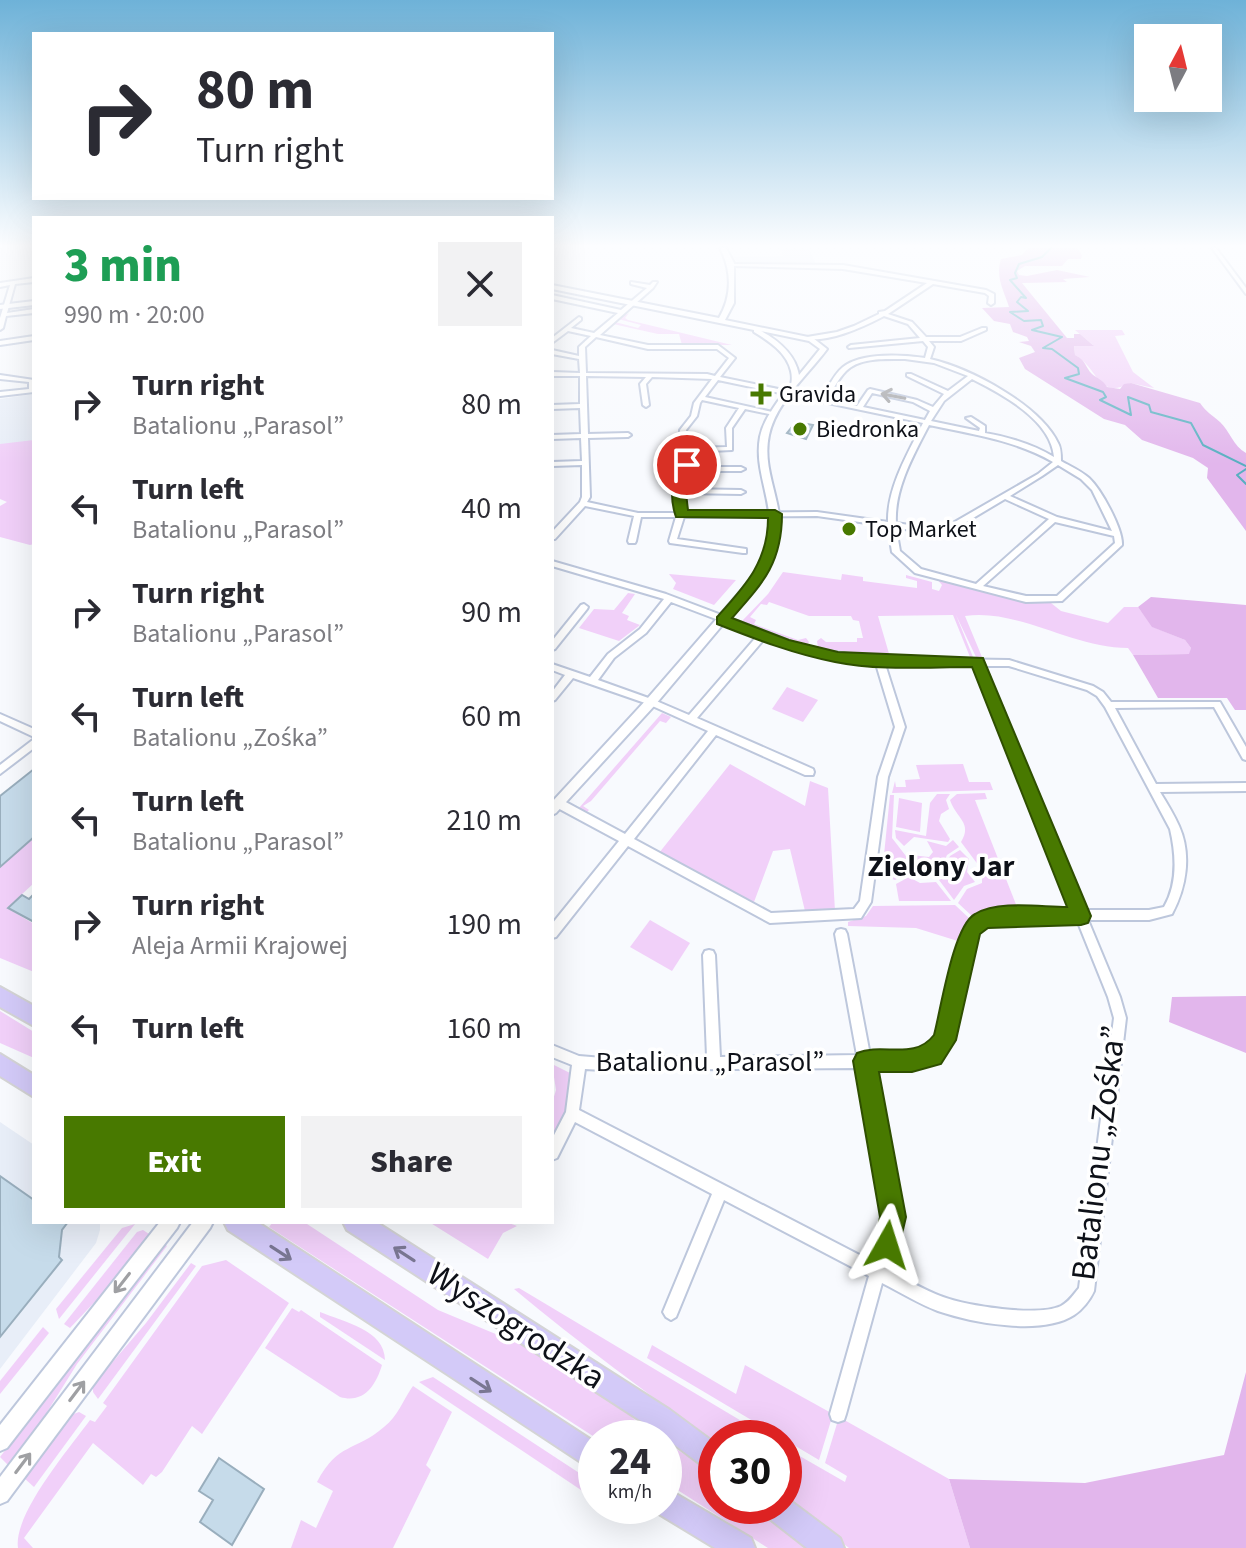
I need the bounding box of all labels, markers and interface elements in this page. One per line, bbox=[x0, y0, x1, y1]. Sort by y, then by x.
north arrow bbox=[1134, 24, 1222, 112]
map controls bbox=[1134, 24, 1222, 112]
text: 80 m bbox=[196, 51, 314, 130]
icon: right bbox=[64, 64, 168, 168]
text: Turn right bbox=[196, 125, 344, 176]
text: 3 min bbox=[64, 232, 182, 300]
button: close bbox=[438, 242, 522, 326]
text: 990 m · 20:00 bbox=[64, 296, 205, 333]
text: Turn right bbox=[132, 364, 264, 407]
place label: Gravida bbox=[779, 377, 856, 412]
icon: right bbox=[64, 382, 108, 426]
text: 80 m bbox=[461, 383, 522, 426]
marker: Gravida bbox=[750, 383, 772, 405]
one-way arrow bbox=[881, 388, 906, 403]
text: Batalionu „Parasol” bbox=[132, 407, 344, 444]
place label: Biedronka bbox=[816, 412, 919, 447]
marker: Biedronka bbox=[791, 420, 809, 438]
pin bbox=[653, 431, 721, 499]
icon: arrive bbox=[665, 443, 709, 487]
text: Turn left bbox=[132, 468, 244, 511]
icon: left bbox=[64, 486, 108, 530]
text: 40 m bbox=[461, 487, 522, 530]
text: Batalionu „Parasol” bbox=[132, 511, 344, 548]
place label: Top Market bbox=[865, 512, 977, 547]
marker: Top Market bbox=[840, 520, 858, 538]
text: Turn right bbox=[132, 572, 264, 615]
icon: right bbox=[64, 590, 108, 634]
text: 90 m bbox=[461, 591, 522, 634]
text: Batalionu „Parasol” bbox=[132, 615, 344, 652]
text: Turn left bbox=[132, 676, 244, 719]
icon: left bbox=[64, 694, 108, 738]
text: 60 m bbox=[461, 695, 522, 738]
text: Batalionu „Zośka” bbox=[132, 719, 328, 756]
text: Turn left bbox=[132, 780, 244, 823]
icon: left bbox=[64, 798, 108, 842]
text: 210 m bbox=[446, 799, 522, 842]
text: Batalionu „Parasol” bbox=[132, 823, 344, 860]
district label: Zielony Jar bbox=[867, 845, 1015, 888]
text: Turn right bbox=[132, 884, 264, 927]
icon: right bbox=[64, 902, 108, 946]
text: 190 m bbox=[446, 903, 522, 946]
text: Aleja Armii Krajowej bbox=[132, 927, 348, 964]
icon: left bbox=[64, 1006, 108, 1050]
text: Turn left bbox=[132, 1007, 244, 1050]
text: 160 m bbox=[446, 1007, 522, 1050]
street label: Batalionu „Zośka” bbox=[1059, 1023, 1139, 1283]
street label: Batalionu „Parasol” bbox=[596, 1042, 824, 1082]
button: Exit bbox=[64, 1116, 285, 1208]
button: Share bbox=[301, 1116, 522, 1208]
position arrow bbox=[845, 1203, 929, 1287]
one-way arrow bbox=[269, 1245, 291, 1262]
one-way arrow bbox=[393, 1246, 416, 1262]
street label: Wyszogrodzka bbox=[417, 1250, 615, 1402]
one-way arrow bbox=[114, 1272, 131, 1293]
one-way arrow bbox=[470, 1376, 492, 1393]
one-way arrow bbox=[68, 1381, 85, 1402]
speed limit sign: 30 bbox=[698, 1420, 802, 1524]
text: 24 bbox=[609, 1433, 651, 1490]
one-way arrow bbox=[14, 1453, 31, 1475]
text: km/h bbox=[608, 1478, 652, 1506]

